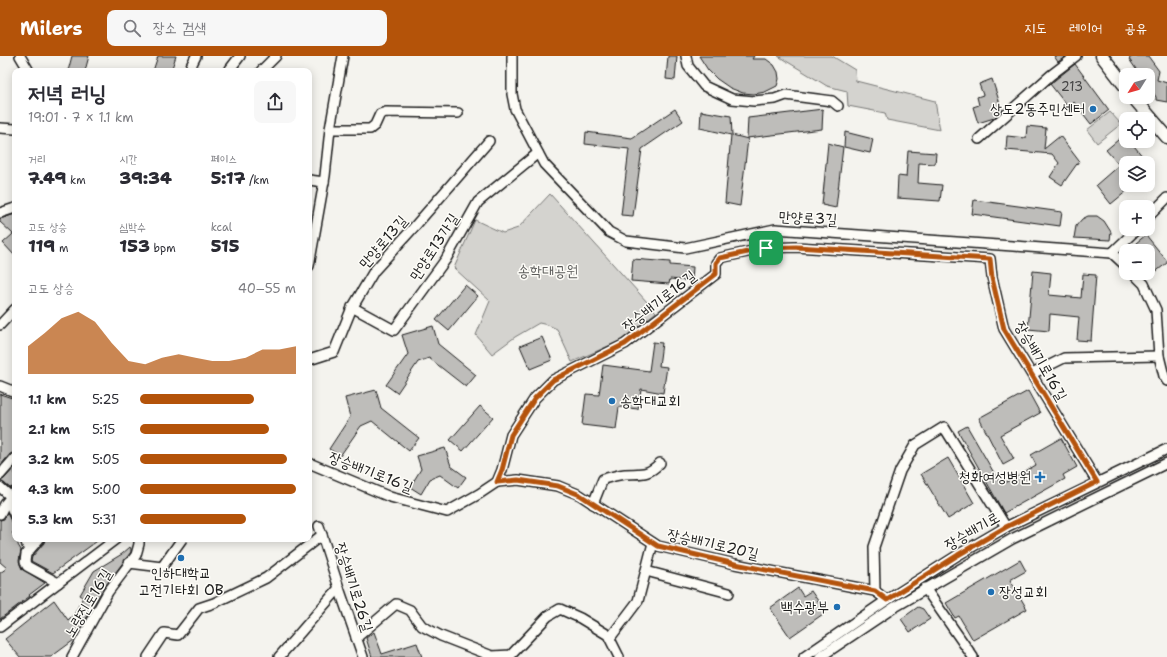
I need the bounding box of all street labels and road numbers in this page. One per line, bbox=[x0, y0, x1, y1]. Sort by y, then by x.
street label: 만양로3길 bbox=[778, 206, 838, 230]
street label: 만양로13가길 bbox=[405, 210, 463, 284]
street label: 만양로13길 bbox=[354, 211, 412, 273]
street label: 장승배기로16길 bbox=[618, 266, 700, 336]
street label: 장승배기로16길 bbox=[1010, 318, 1072, 404]
street label: 장승배기로16길 bbox=[326, 447, 416, 497]
street label: 장승배기로 bbox=[941, 507, 1003, 555]
street label: 장승배기로20길 bbox=[665, 524, 761, 564]
street label: 장승배기로26길 bbox=[330, 540, 378, 634]
street label: 노량진로16길 bbox=[60, 565, 116, 641]

